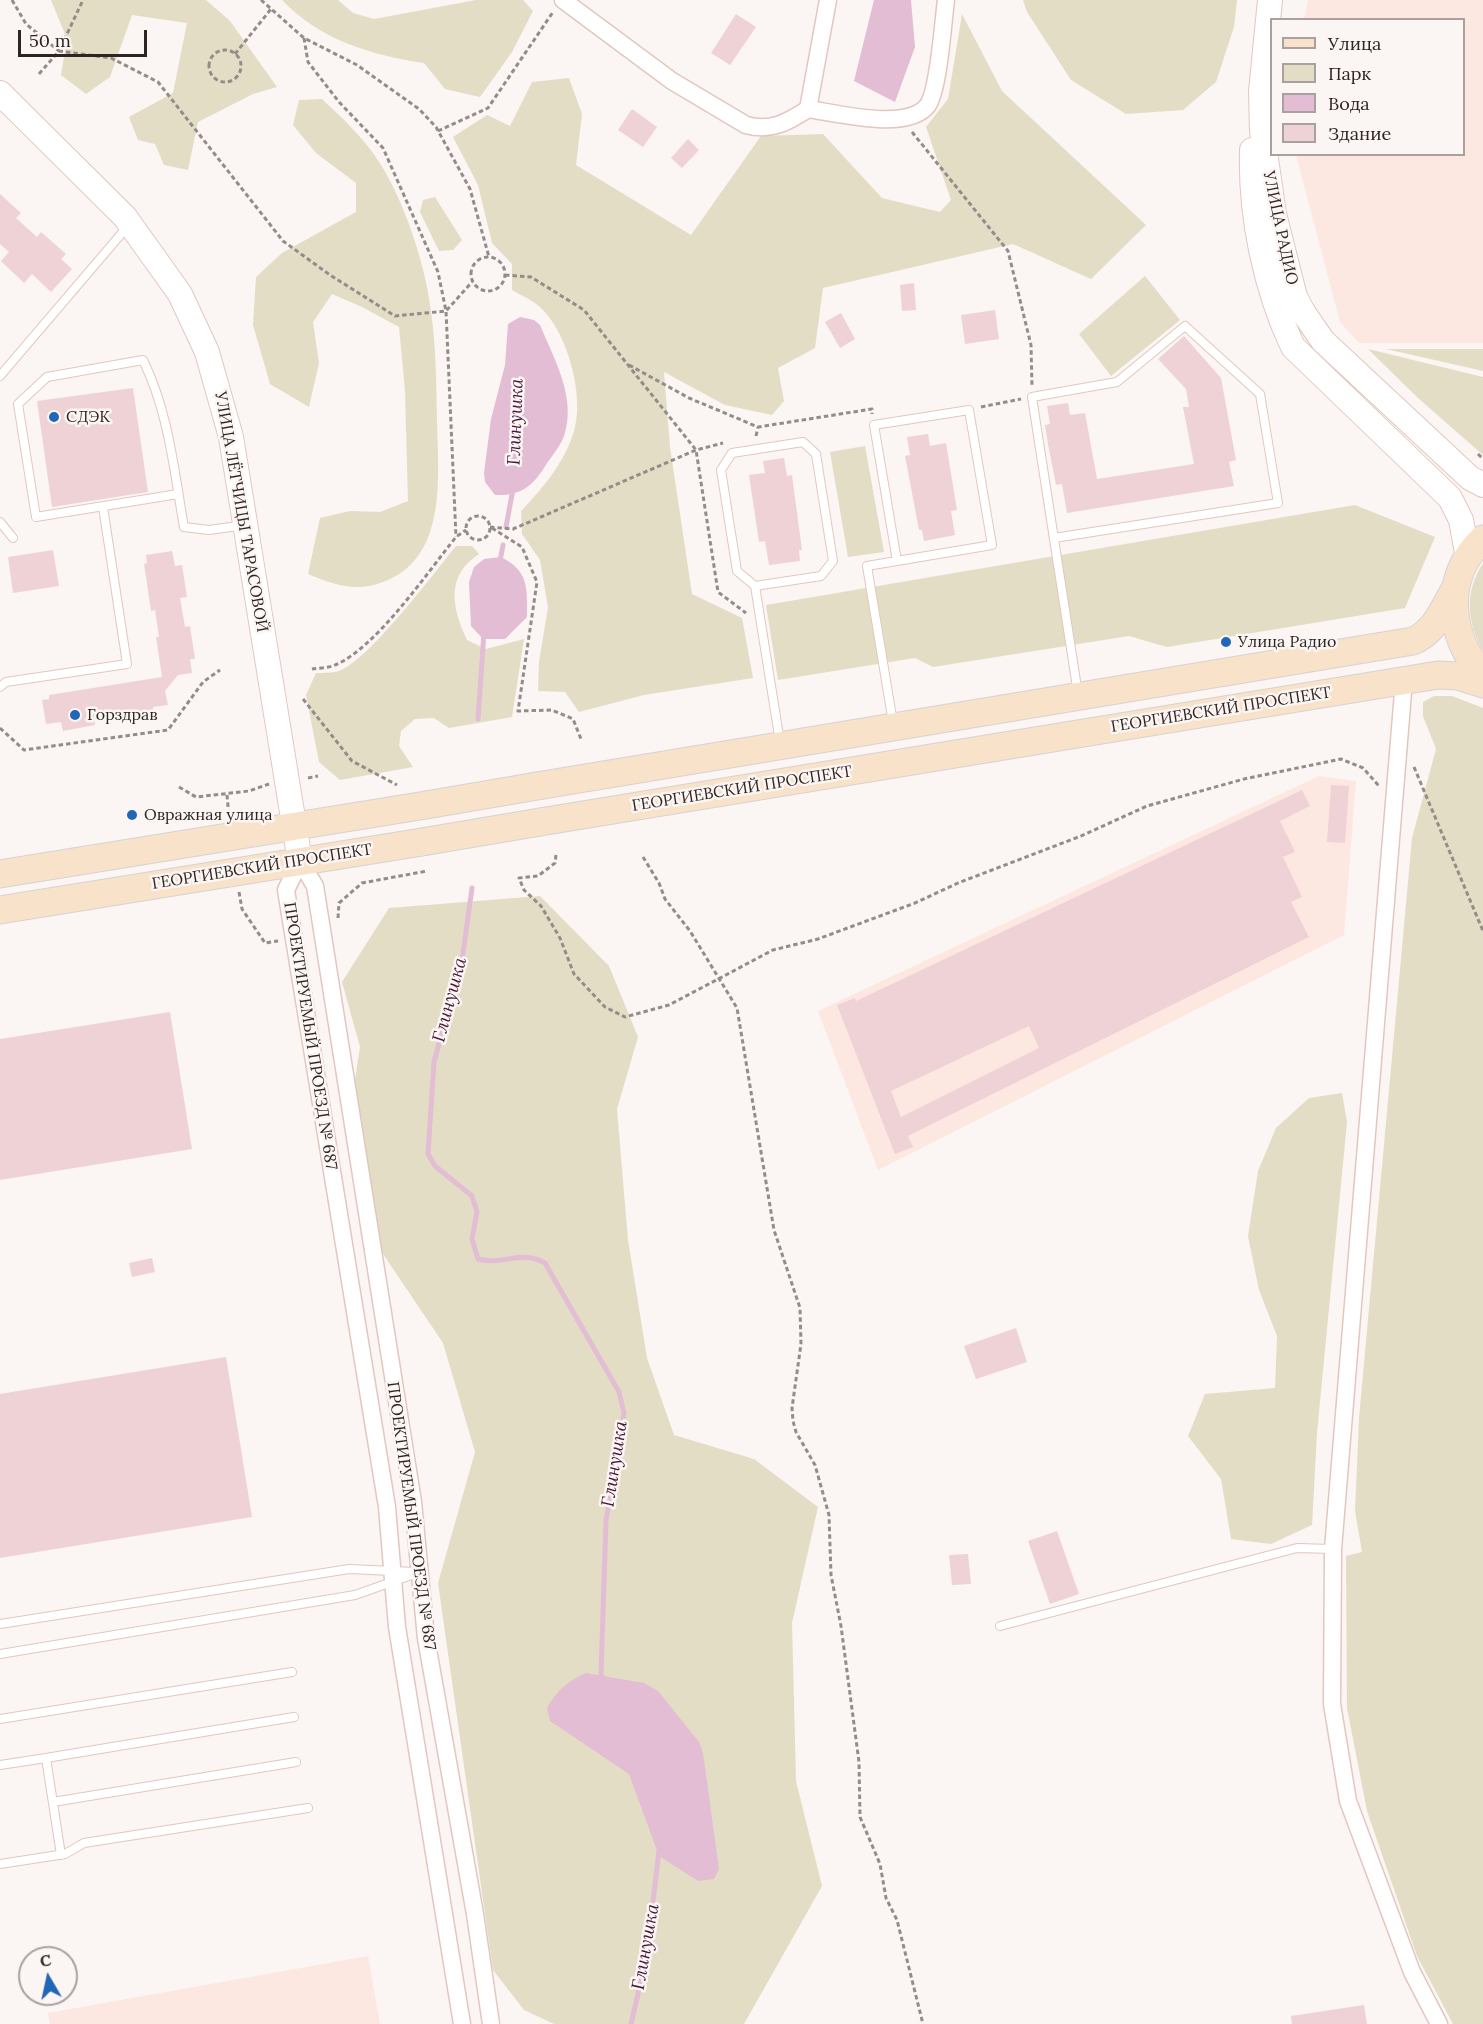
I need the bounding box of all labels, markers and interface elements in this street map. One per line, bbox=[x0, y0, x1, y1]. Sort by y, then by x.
scale bar bbox=[21, 18, 150, 56]
legend bbox=[1270, 18, 1465, 156]
text: 50 m bbox=[29, 29, 71, 52]
text: Улица bbox=[1328, 32, 1381, 55]
text: Парк bbox=[1328, 62, 1371, 85]
text: Вода bbox=[1328, 92, 1370, 115]
text: Здание bbox=[1328, 122, 1391, 145]
street label: УЛИЦА РАДИО bbox=[1259, 169, 1301, 287]
water label: Глинушка bbox=[504, 378, 528, 466]
street label: УЛИЦА ЛЁТЧИЦЫ ТАРАСОВОЙ bbox=[210, 390, 272, 634]
place label: СДЭК bbox=[66, 407, 110, 427]
marker: СДЭК bbox=[47, 410, 61, 424]
place label: Улица Радио bbox=[1238, 632, 1336, 652]
marker: Улица Радио bbox=[1219, 635, 1233, 649]
street label: ГЕОРГИЕВСКИЙ ПРОСПЕКТ bbox=[1110, 683, 1332, 737]
place label: Горздрав bbox=[87, 705, 158, 725]
marker: Горздрав bbox=[68, 708, 82, 722]
street label: ГЕОРГИЕВСКИЙ ПРОСПЕКТ bbox=[631, 762, 853, 816]
place label: Овражная улица bbox=[144, 805, 272, 825]
marker: Овражная улица bbox=[125, 808, 139, 822]
street label: ГЕОРГИЕВСКИЙ ПРОСПЕКТ bbox=[151, 840, 373, 894]
street label: ПРОЕКТИРУЕМЫЙ ПРОЕЗД № 687 bbox=[279, 901, 341, 1171]
water label: Глинушка bbox=[428, 955, 472, 1045]
street label: ПРОЕКТИРУЕМЫЙ ПРОЕЗД № 687 bbox=[383, 1380, 439, 1652]
water label: Глинушка bbox=[598, 1419, 632, 1509]
water label: Глинушка bbox=[628, 1902, 664, 1992]
north arrow bbox=[18, 1946, 78, 2006]
text: С bbox=[38, 1949, 52, 1971]

